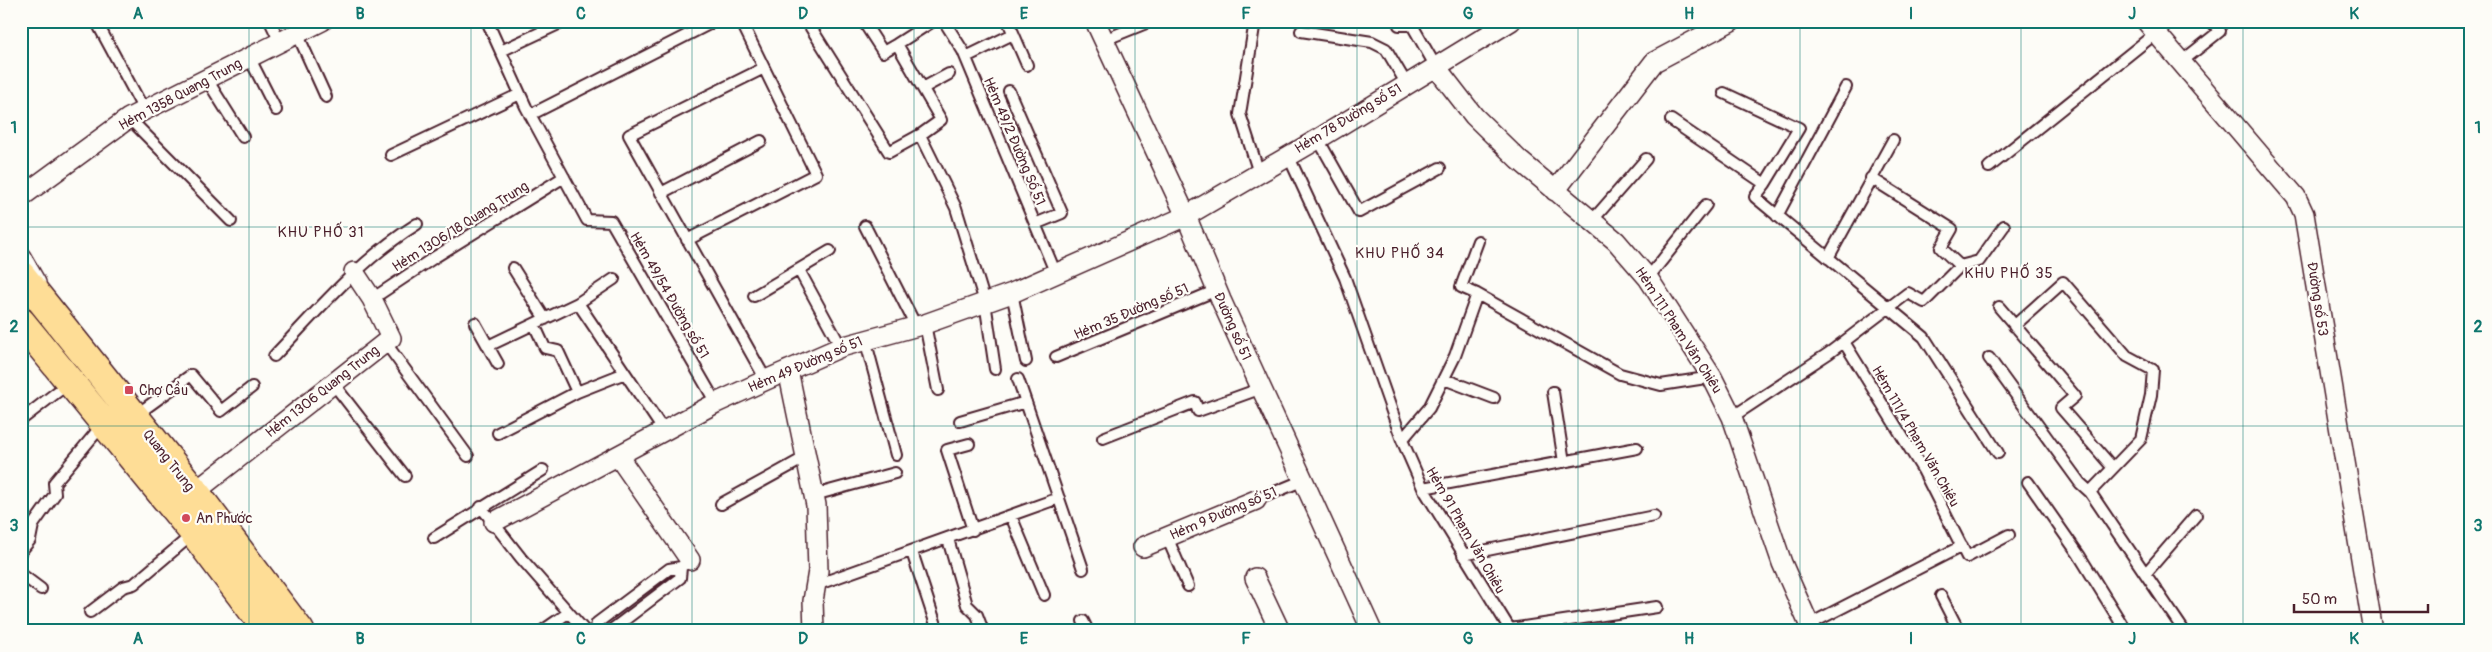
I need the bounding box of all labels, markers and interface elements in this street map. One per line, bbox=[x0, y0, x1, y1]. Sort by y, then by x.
text: A bbox=[133, 4, 144, 24]
text: B bbox=[355, 4, 365, 24]
text: C bbox=[576, 4, 586, 24]
text: D bbox=[798, 4, 808, 24]
text: E bbox=[1020, 4, 1029, 24]
text: F bbox=[1241, 4, 1251, 24]
text: G bbox=[1463, 4, 1474, 24]
text: H bbox=[1684, 4, 1694, 24]
text: I bbox=[1909, 4, 1913, 24]
text: J bbox=[2128, 4, 2136, 24]
text: K bbox=[2349, 4, 2359, 24]
street label: Hẻm 1358 Quang Trung bbox=[116, 55, 245, 134]
street label: Hẻm 49/2 Đường Số 51 bbox=[980, 74, 1050, 208]
street label: Hẻm 78 Đường số 51 bbox=[1291, 79, 1405, 157]
text: 1 bbox=[11, 118, 17, 138]
text: 1 bbox=[2475, 118, 2481, 138]
street label: Hẻm 1306/18 Quang Trung bbox=[389, 178, 532, 275]
district label: KHU PHỐ 31 bbox=[277, 221, 365, 242]
street label: Hẻm 49/54 Đường số 51 bbox=[626, 228, 714, 362]
district label: KHU PHỐ 34 bbox=[1355, 242, 1445, 263]
street label: Đường số 53 bbox=[2303, 261, 2333, 338]
district label: KHU PHỐ 35 bbox=[1964, 262, 2054, 283]
street label: Hẻm 111 Phạm Văn Chiêu bbox=[1631, 264, 1726, 397]
street label: Hẻm 35 Đường số 51 bbox=[1071, 279, 1191, 343]
street label: Đường số 51 bbox=[1210, 289, 1256, 363]
text: 2 bbox=[10, 317, 19, 337]
text: 2 bbox=[2474, 317, 2483, 337]
street label: Hẻm 49 Đường số 51 bbox=[745, 332, 865, 396]
street label: Hẻm 1306 Quang Trung bbox=[262, 342, 383, 441]
street label: Hẻm 111/4 Phạm Văn Chiêu bbox=[1868, 363, 1963, 510]
place label: Chợ Cầu bbox=[139, 380, 188, 399]
marker: Chợ Cầu bbox=[123, 384, 135, 396]
street label: Quang Trung bbox=[139, 426, 198, 495]
street label: Hẻm 91 Phạm Văn Chiêu bbox=[1422, 464, 1509, 597]
street label: Hẻm 9 Đường số 51 bbox=[1167, 482, 1279, 544]
place label: An Phước bbox=[196, 510, 253, 527]
marker: An Phước bbox=[180, 512, 192, 524]
text: 3 bbox=[10, 516, 19, 536]
text: 3 bbox=[2474, 516, 2483, 536]
scale bar bbox=[2294, 582, 2428, 614]
text: 50 m bbox=[2302, 590, 2337, 609]
text: A bbox=[133, 629, 144, 649]
text: B bbox=[355, 629, 365, 649]
text: C bbox=[576, 629, 586, 649]
text: D bbox=[798, 629, 808, 649]
text: E bbox=[1020, 629, 1029, 649]
text: F bbox=[1241, 629, 1251, 649]
text: G bbox=[1463, 629, 1474, 649]
text: H bbox=[1684, 629, 1694, 649]
text: I bbox=[1909, 629, 1913, 649]
text: J bbox=[2128, 629, 2136, 649]
text: K bbox=[2349, 629, 2359, 649]

